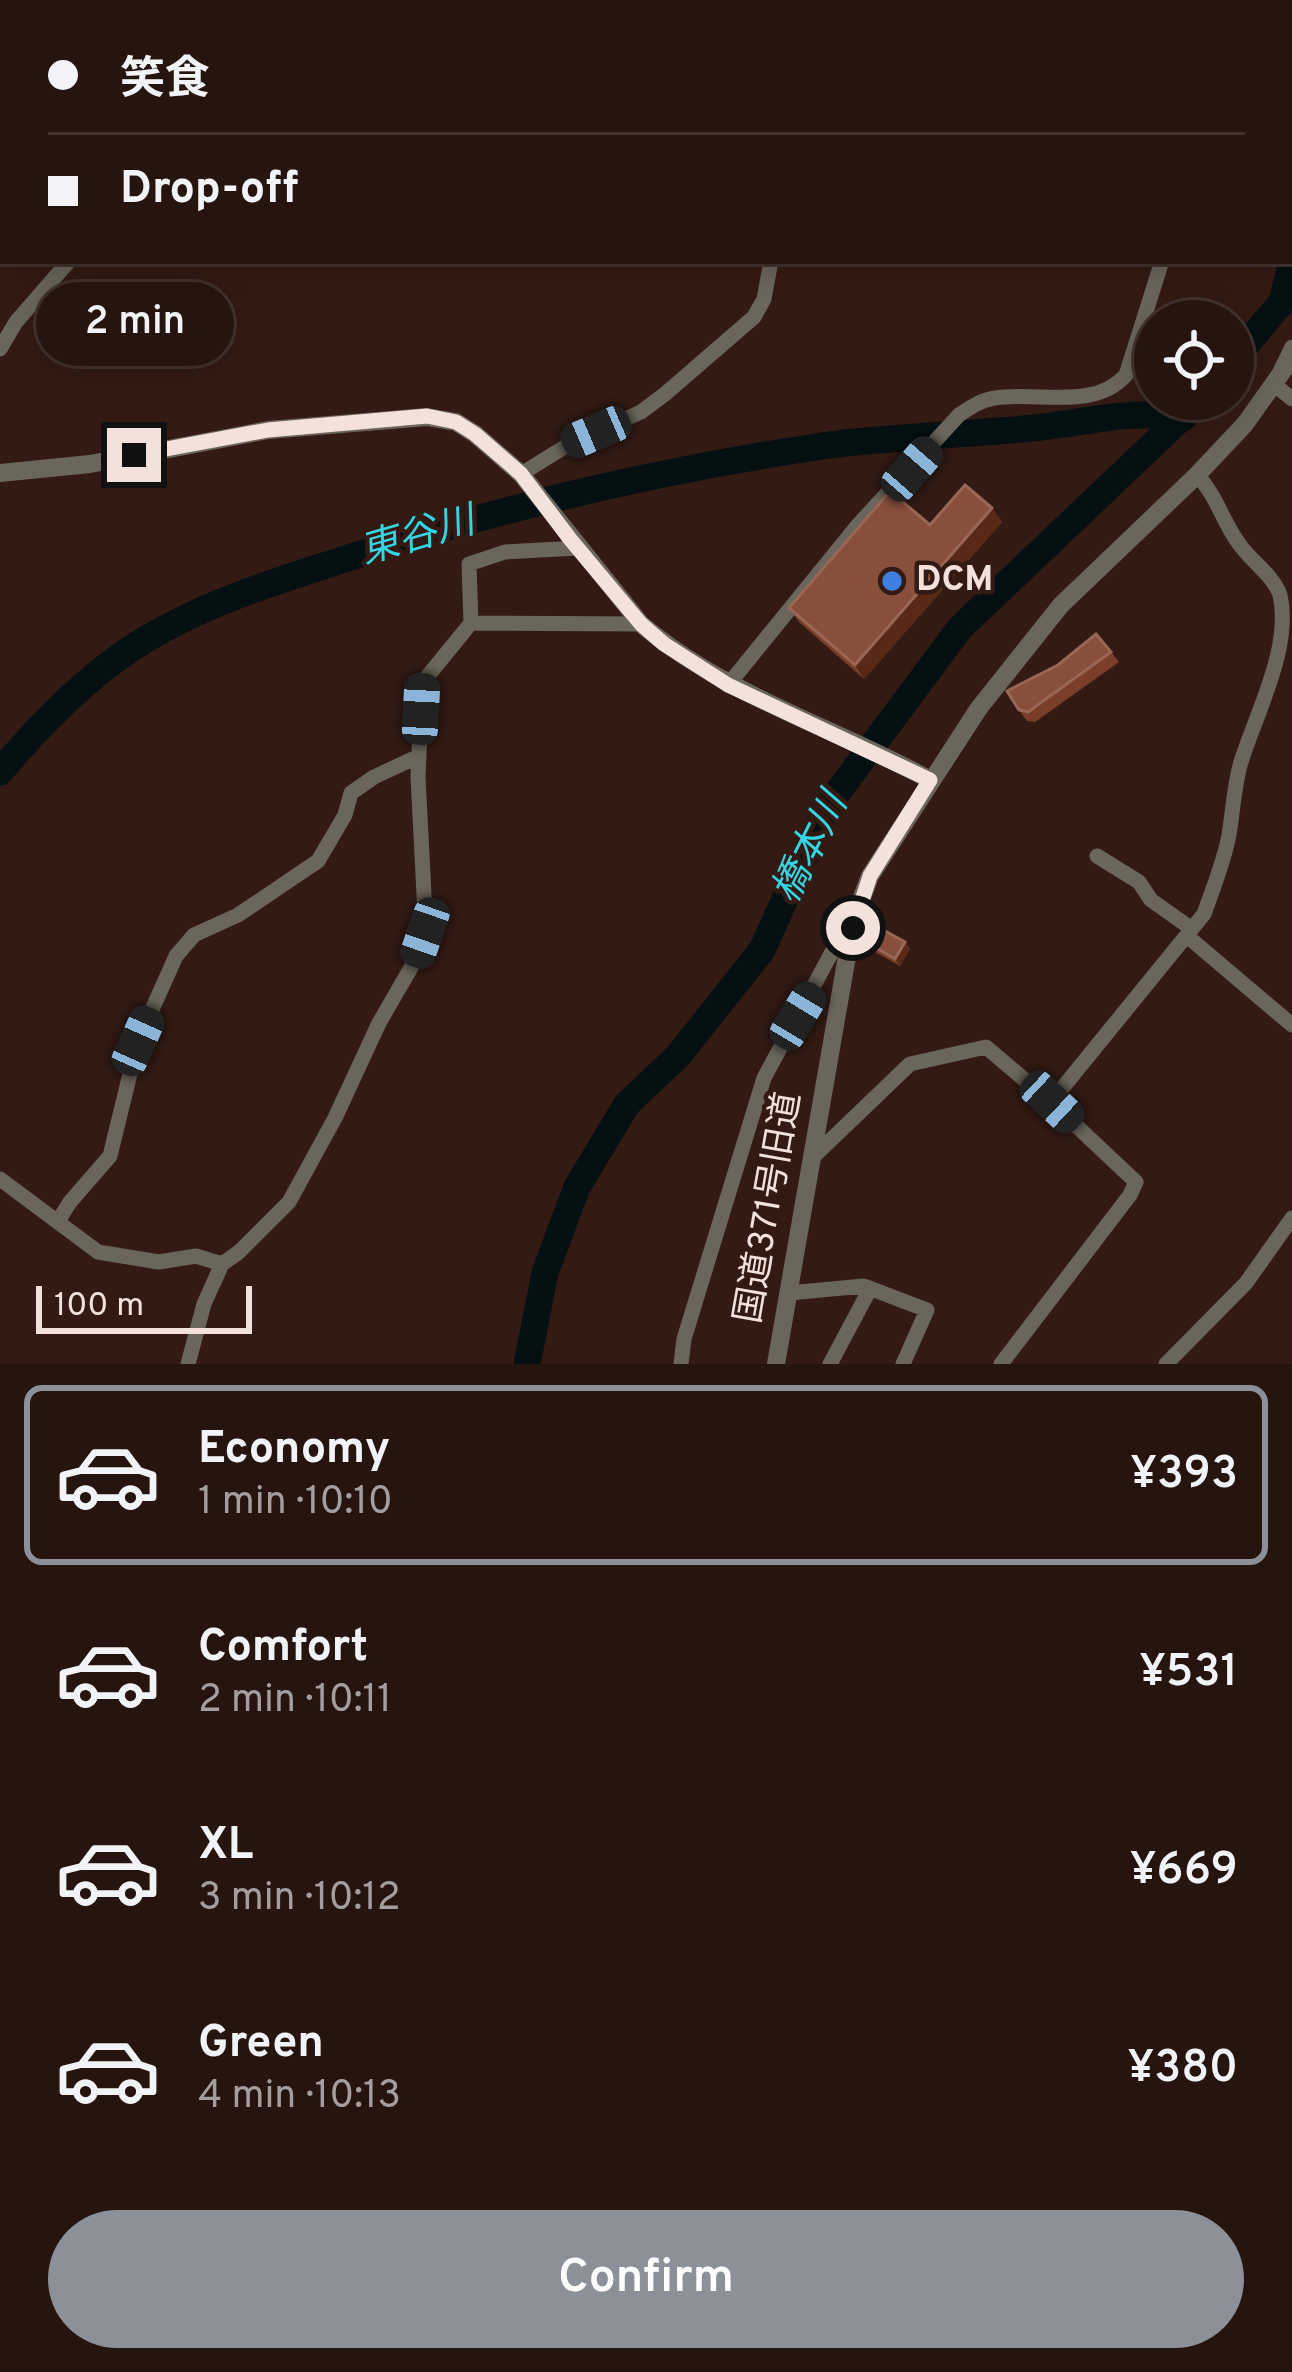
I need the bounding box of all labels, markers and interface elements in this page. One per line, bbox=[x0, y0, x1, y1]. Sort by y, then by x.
text: 笑食 bbox=[120, 53, 210, 110]
text: Drop-off bbox=[120, 162, 299, 219]
callout: 2 min bbox=[35, 281, 233, 365]
text: 2 min bbox=[85, 299, 185, 348]
map controls bbox=[1134, 300, 1254, 420]
button: locate bbox=[1134, 300, 1254, 420]
car bbox=[556, 401, 636, 463]
route end bbox=[107, 428, 161, 482]
car bbox=[875, 430, 949, 508]
water label: 東谷川 bbox=[355, 497, 485, 578]
place label: DCM bbox=[916, 558, 993, 604]
marker: DCM bbox=[879, 568, 905, 594]
car bbox=[401, 672, 441, 746]
water label: 橋本川 bbox=[764, 782, 862, 912]
car bbox=[396, 893, 454, 973]
route start bbox=[826, 901, 880, 955]
car bbox=[764, 976, 832, 1056]
car bbox=[107, 1001, 169, 1081]
car bbox=[1013, 1064, 1091, 1140]
street label: 国道371号旧道 bbox=[727, 1089, 813, 1327]
scale bar bbox=[36, 1280, 252, 1333]
text: 100 m bbox=[54, 1286, 144, 1328]
icon: car bbox=[54, 1421, 162, 1529]
text: Economy bbox=[198, 1422, 390, 1479]
text: ¥393 bbox=[1130, 1447, 1238, 1504]
text: 1 min · 10:10 bbox=[198, 1479, 393, 1528]
icon: car bbox=[54, 1619, 162, 1727]
text: Comfort bbox=[198, 1620, 368, 1677]
text: ¥531 bbox=[1139, 1645, 1238, 1702]
text: 2 min · 10:11 bbox=[198, 1677, 392, 1726]
icon: car bbox=[54, 1817, 162, 1925]
text: XL bbox=[198, 1818, 253, 1875]
text: ¥669 bbox=[1130, 1843, 1238, 1900]
text: 3 min · 10:12 bbox=[198, 1875, 401, 1924]
icon: car bbox=[54, 2015, 162, 2123]
text: Green bbox=[198, 2016, 324, 2073]
text: ¥380 bbox=[1128, 2041, 1238, 2098]
text: 4 min · 10:13 bbox=[198, 2073, 401, 2122]
button: Confirm bbox=[48, 2210, 1244, 2348]

